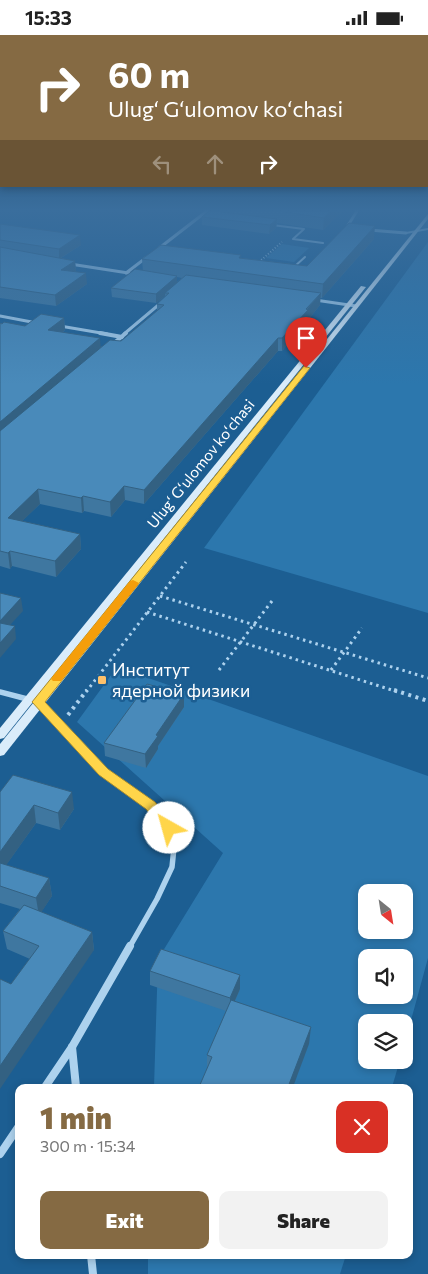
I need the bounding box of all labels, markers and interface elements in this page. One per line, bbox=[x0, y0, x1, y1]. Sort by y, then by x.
text: 15:33 bbox=[25, 6, 72, 29]
text: 60 m bbox=[108, 52, 190, 95]
icon: right bbox=[25, 55, 90, 120]
text: Ulugʻ Gʻulomov koʻchasi bbox=[108, 95, 343, 122]
icon: left bbox=[148, 150, 176, 178]
icon: ahead bbox=[201, 150, 229, 178]
icon: right bbox=[254, 150, 282, 178]
pin bbox=[285, 317, 327, 368]
icon: arrive bbox=[292, 324, 320, 352]
street label: Ulugʻ Gʻulomov koʻchasi bbox=[143, 395, 258, 531]
place label: Институт ядерной физики bbox=[112, 658, 250, 701]
marker: Институт ядерной физики bbox=[96, 674, 108, 686]
position arrow bbox=[142, 801, 194, 853]
north arrow bbox=[358, 884, 412, 939]
map controls bbox=[358, 884, 413, 1069]
button: sound bbox=[358, 949, 413, 1004]
button: layers bbox=[358, 1014, 413, 1069]
text: 1 min bbox=[40, 1098, 112, 1135]
button: close bbox=[336, 1101, 388, 1153]
text: 300 m · 15:34 bbox=[40, 1136, 135, 1155]
button: Exit bbox=[40, 1191, 209, 1249]
button: Share bbox=[219, 1191, 388, 1249]

